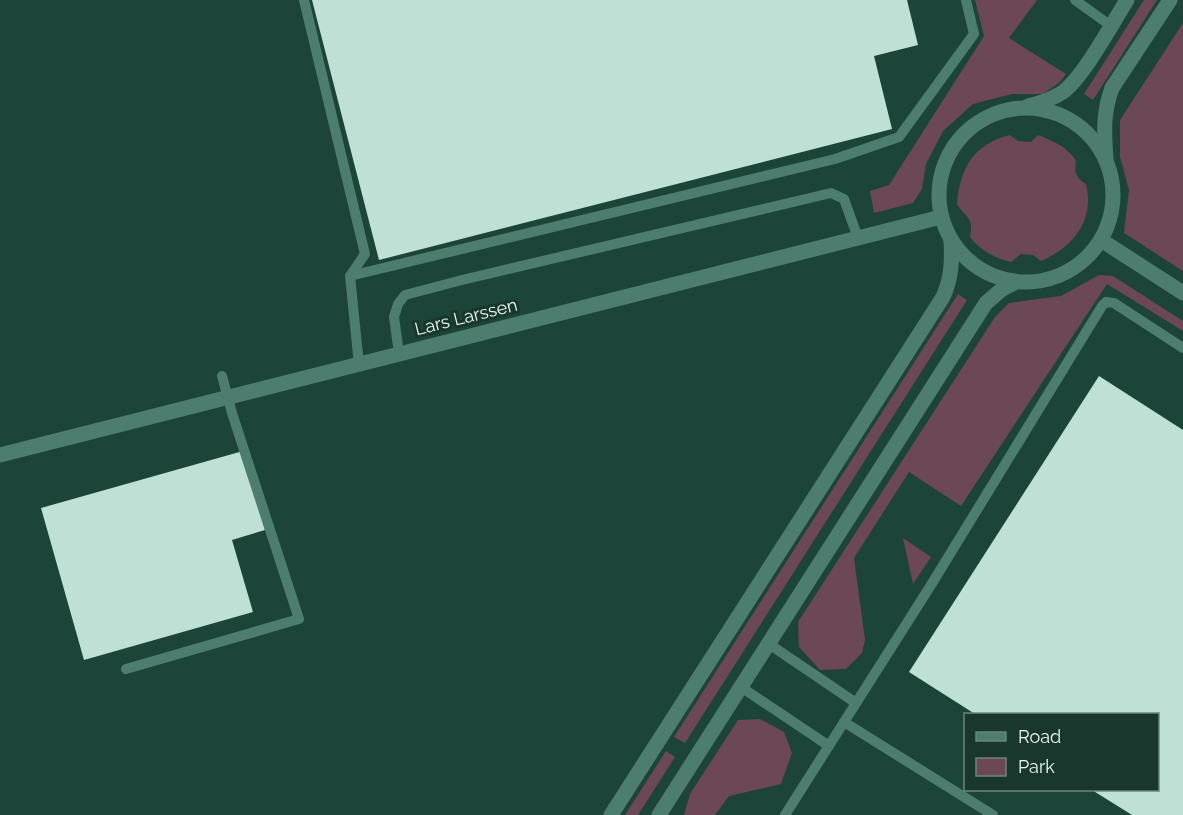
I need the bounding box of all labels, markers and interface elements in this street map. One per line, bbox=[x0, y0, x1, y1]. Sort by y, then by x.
street label: Lars Larssen bbox=[412, 294, 519, 339]
legend bbox=[964, 713, 1159, 791]
text: Road bbox=[1018, 726, 1061, 747]
text: Park bbox=[1018, 756, 1055, 777]

